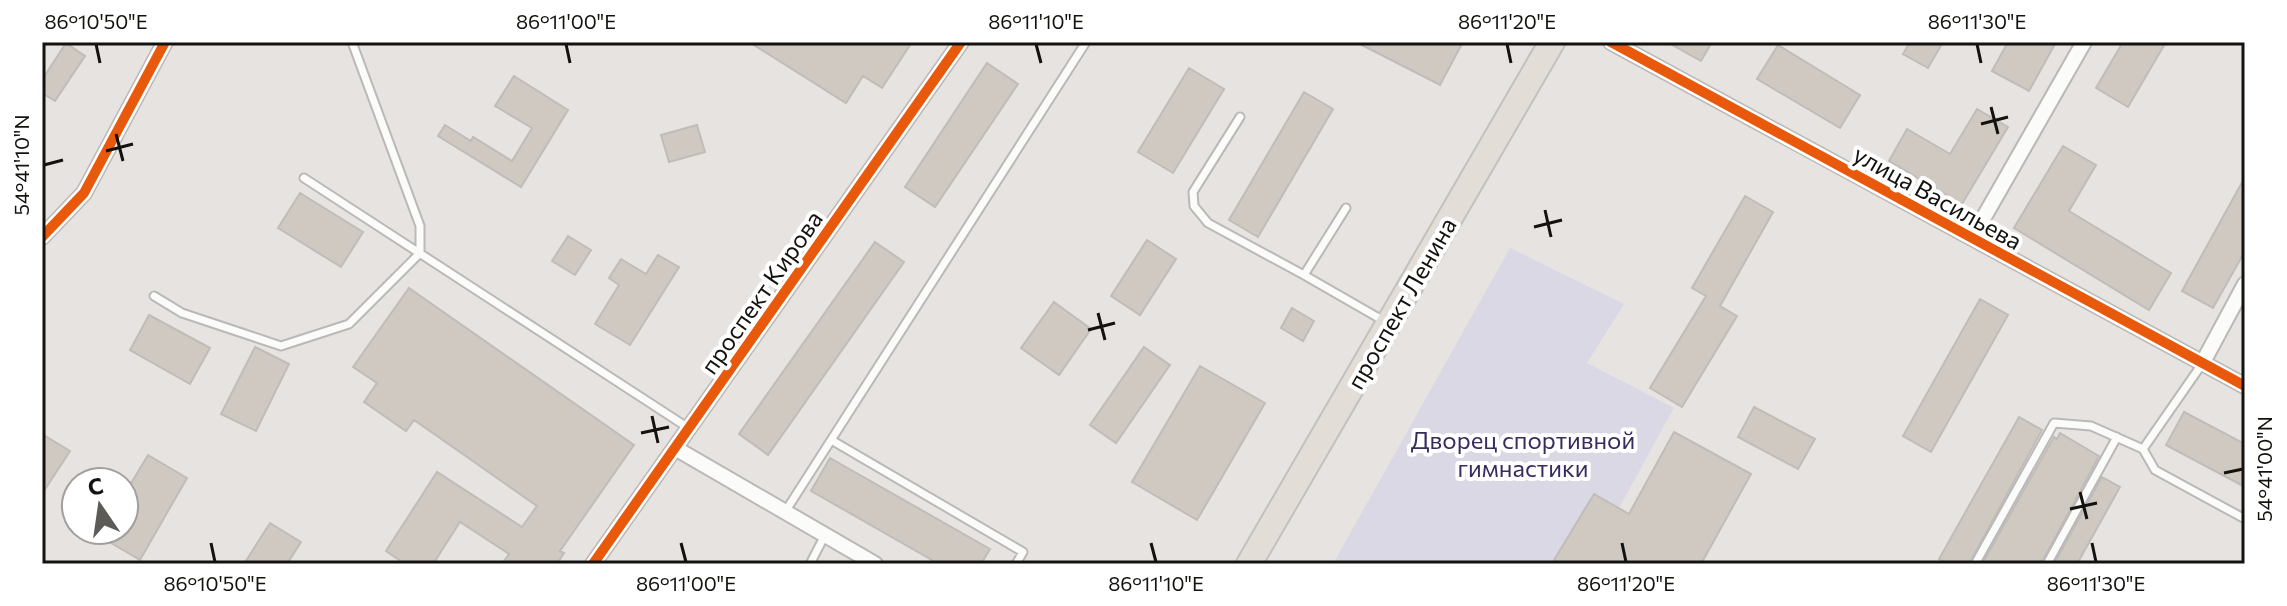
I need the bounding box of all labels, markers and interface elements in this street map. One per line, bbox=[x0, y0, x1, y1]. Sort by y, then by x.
text: 86°10'50"E bbox=[44, 9, 148, 33]
text: 86°11'00"E bbox=[516, 9, 616, 33]
text: 86°11'10"E bbox=[988, 9, 1084, 33]
text: 86°11'20"E bbox=[1458, 9, 1556, 33]
text: 86°11'30"E bbox=[1928, 9, 2026, 33]
text: 54°41'10"N bbox=[9, 115, 33, 215]
street label: улица Васильева bbox=[1849, 139, 2027, 255]
street label: проспект Кирова bbox=[694, 205, 828, 379]
street label: проспект Ленина bbox=[1340, 212, 1462, 394]
text: 54°41'00"N bbox=[2252, 416, 2276, 522]
park label: Дворец спортивной гимнастики bbox=[1411, 425, 1635, 482]
north arrow bbox=[60, 466, 140, 546]
text: С bbox=[85, 471, 106, 501]
text: 86°10'50"E bbox=[163, 571, 267, 595]
text: 86°11'00"E bbox=[636, 571, 736, 595]
text: 86°11'10"E bbox=[1108, 571, 1204, 595]
text: 86°11'20"E bbox=[1577, 571, 1675, 595]
text: 86°11'30"E bbox=[2047, 571, 2145, 595]

